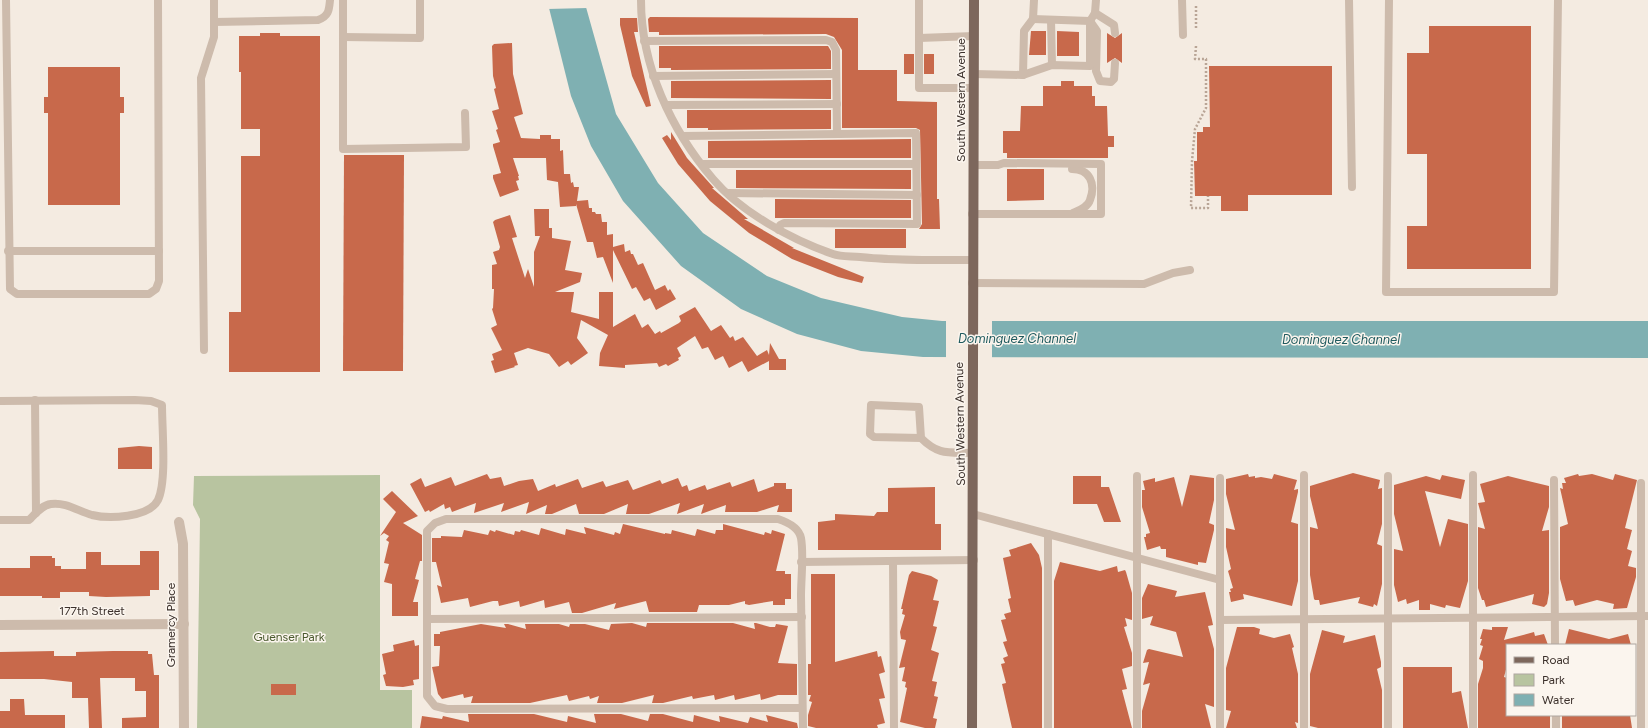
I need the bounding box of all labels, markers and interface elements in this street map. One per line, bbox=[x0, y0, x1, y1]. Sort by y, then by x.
street label: South Western Avenue bbox=[954, 38, 968, 162]
water label: Dominguez Channel bbox=[958, 331, 1076, 346]
water label: Dominguez Channel bbox=[1282, 332, 1400, 347]
street label: South Western Avenue bbox=[952, 362, 968, 486]
street label: Gramercy Place bbox=[164, 582, 178, 667]
street label: 177th Street bbox=[59, 604, 125, 618]
park label: Guenser Park bbox=[253, 630, 325, 644]
legend bbox=[1506, 644, 1636, 716]
text: Road bbox=[1542, 653, 1570, 667]
text: Park bbox=[1542, 673, 1565, 687]
text: Water bbox=[1542, 693, 1574, 707]

